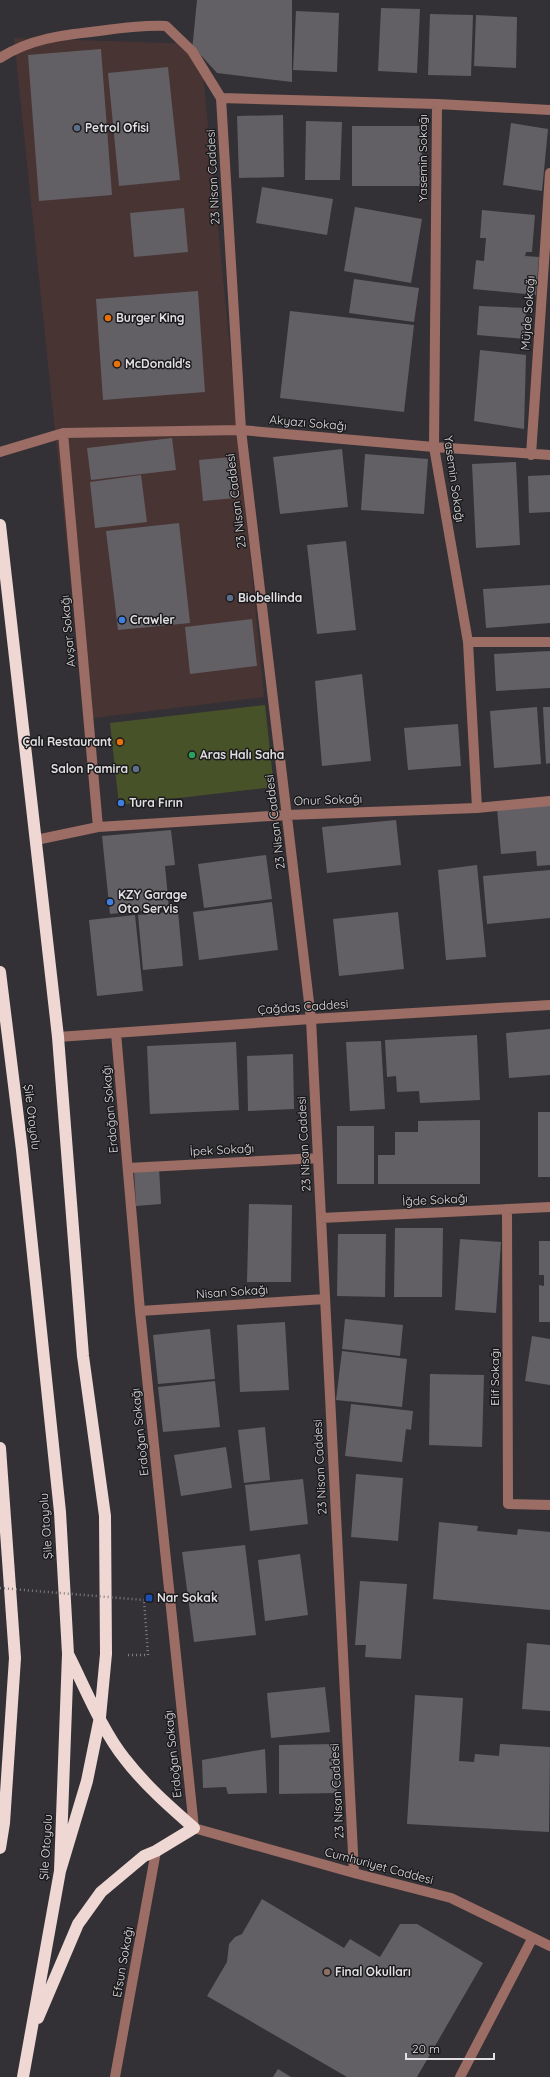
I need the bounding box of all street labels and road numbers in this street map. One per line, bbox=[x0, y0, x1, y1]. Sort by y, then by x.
street label: Yasemin Sokağı bbox=[415, 114, 430, 202]
street label: 23 Nisan Caddesi bbox=[203, 129, 222, 225]
street label: Müjde Sokağı bbox=[517, 275, 538, 351]
street label: Akyazı Sokağı bbox=[269, 412, 347, 433]
street label: Yasemin Sokağı bbox=[441, 435, 468, 523]
street label: 23 Nisan Caddesi bbox=[222, 453, 249, 549]
street label: Avşar Sokağı bbox=[57, 594, 78, 668]
street label: 23 Nisan Caddesi bbox=[261, 774, 288, 870]
street label: Onur Sokağı bbox=[293, 791, 362, 808]
street label: Çağdaş Caddesi bbox=[257, 996, 349, 1017]
street label: Erdoğan Sokağı bbox=[98, 1064, 121, 1154]
street label: Şile Otoyolu bbox=[21, 1083, 44, 1151]
street label: 23 Nisan Caddesi bbox=[294, 1096, 313, 1192]
street label: İpek Sokağı bbox=[189, 1140, 255, 1159]
street label: İğde Sokağı bbox=[402, 1190, 468, 1209]
street label: Nisan Sokağı bbox=[195, 1282, 269, 1302]
street label: Elif Sokağı bbox=[487, 1348, 502, 1406]
street label: Erdoğan Sokağı bbox=[127, 1387, 152, 1477]
street label: 23 Nisan Caddesi bbox=[310, 1419, 329, 1515]
street label: Şile Otoyolu bbox=[36, 1493, 55, 1559]
street label: Erdoğan Sokağı bbox=[160, 1709, 185, 1799]
street label: 23 Nisan Caddesi bbox=[327, 1743, 346, 1839]
street label: Şile Otoyolu bbox=[36, 1814, 55, 1880]
street label: Cumhuriyet Caddesi bbox=[323, 1844, 435, 1887]
street label: Efsun Sokağı bbox=[109, 1925, 136, 1998]

